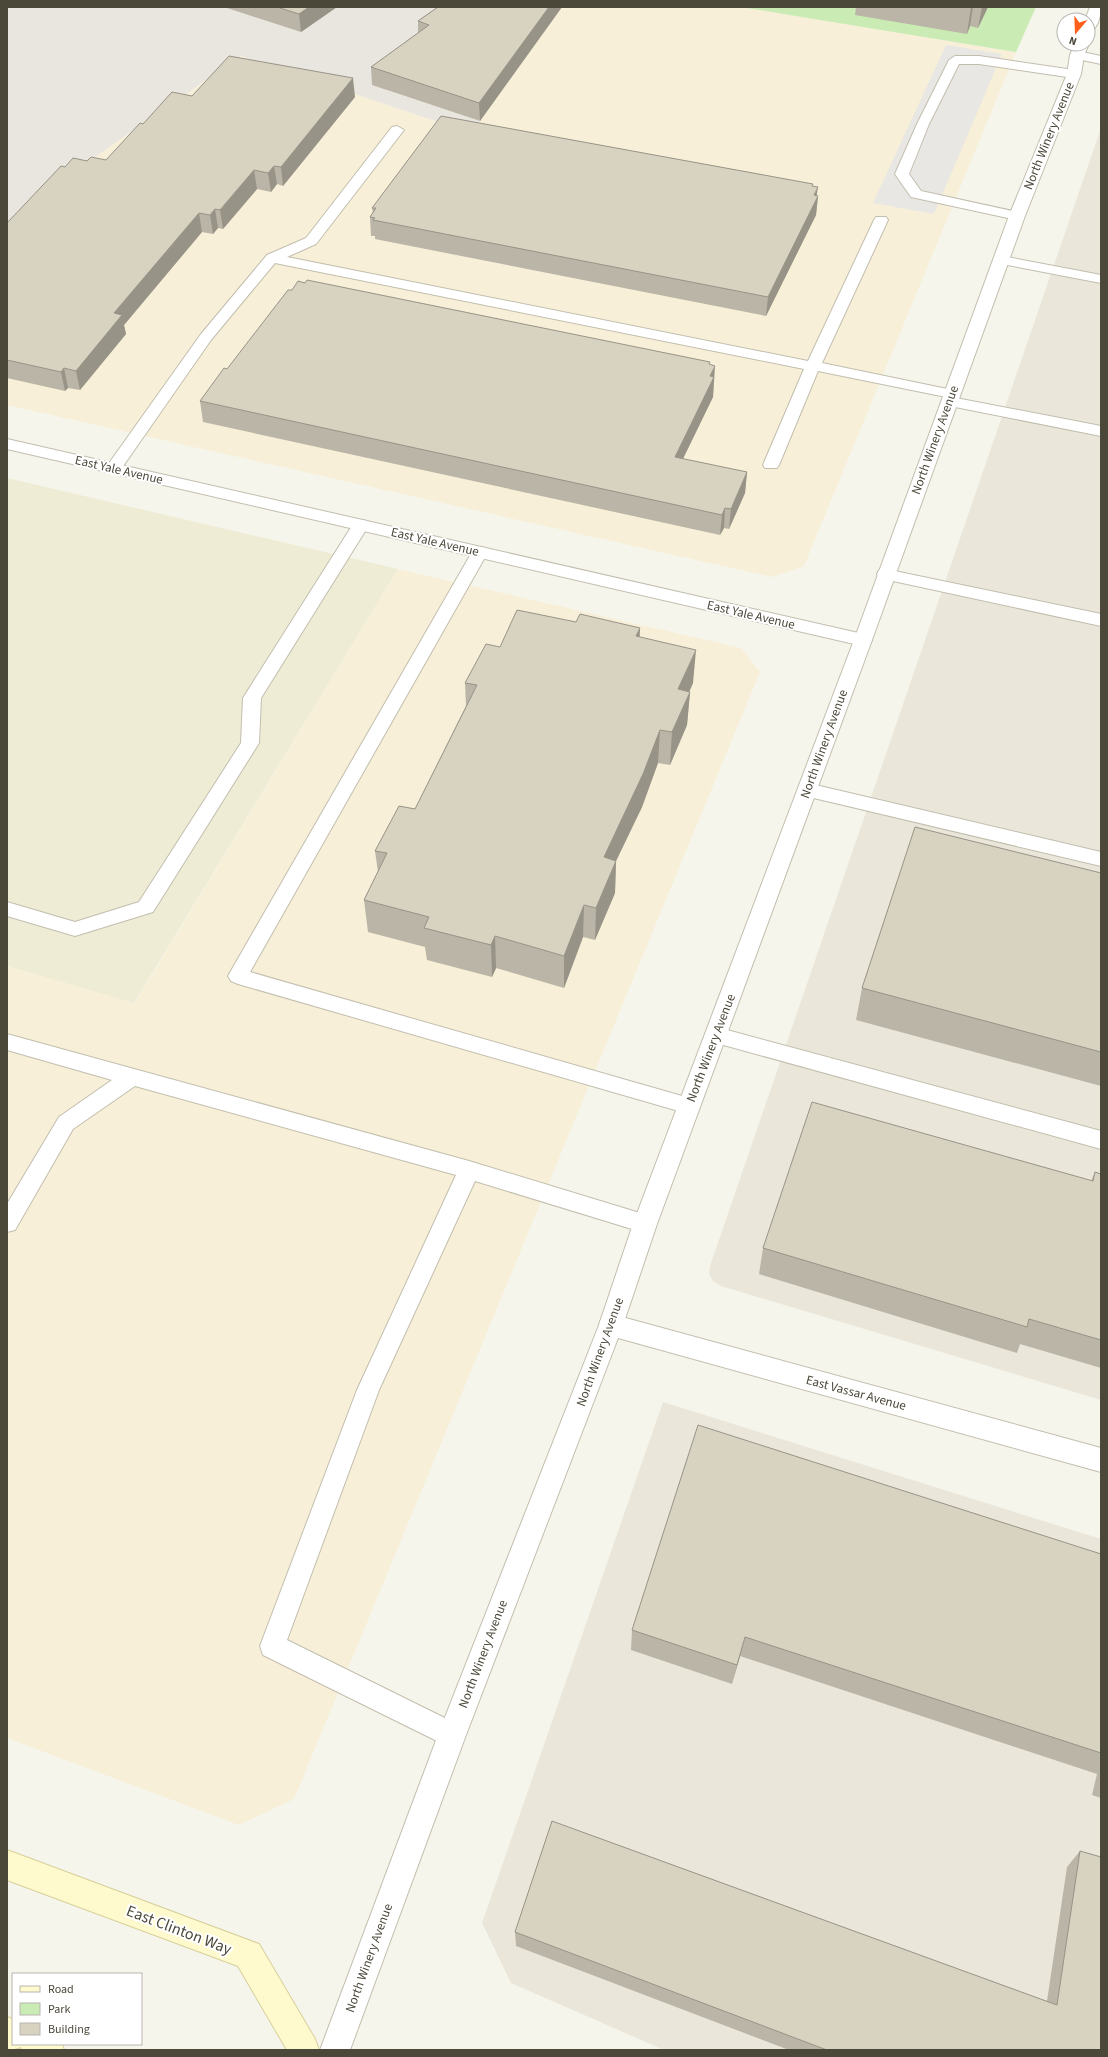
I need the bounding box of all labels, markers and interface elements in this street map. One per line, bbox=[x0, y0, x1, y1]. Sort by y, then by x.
north arrow bbox=[1056, 12, 1096, 52]
text: N bbox=[1067, 33, 1079, 49]
street label: North Winery Avenue bbox=[1019, 80, 1079, 192]
street label: North Winery Avenue bbox=[907, 383, 963, 497]
street label: East Yale Avenue bbox=[73, 451, 165, 489]
street label: East Yale Avenue bbox=[389, 523, 481, 561]
street label: East Yale Avenue bbox=[705, 596, 797, 634]
street label: North Winery Avenue bbox=[796, 687, 852, 801]
street label: North Winery Avenue bbox=[682, 991, 740, 1105]
street label: North Winery Avenue bbox=[572, 1295, 628, 1409]
street label: East Vassar Avenue bbox=[804, 1371, 908, 1415]
street label: North Winery Avenue bbox=[454, 1597, 512, 1711]
street label: East Clinton Way bbox=[123, 1900, 235, 1960]
street label: North Winery Avenue bbox=[341, 1901, 397, 2015]
legend bbox=[12, 1973, 142, 2045]
text: Road bbox=[48, 1981, 74, 1998]
text: Park bbox=[48, 2001, 70, 2018]
text: Building bbox=[48, 2021, 90, 2038]

